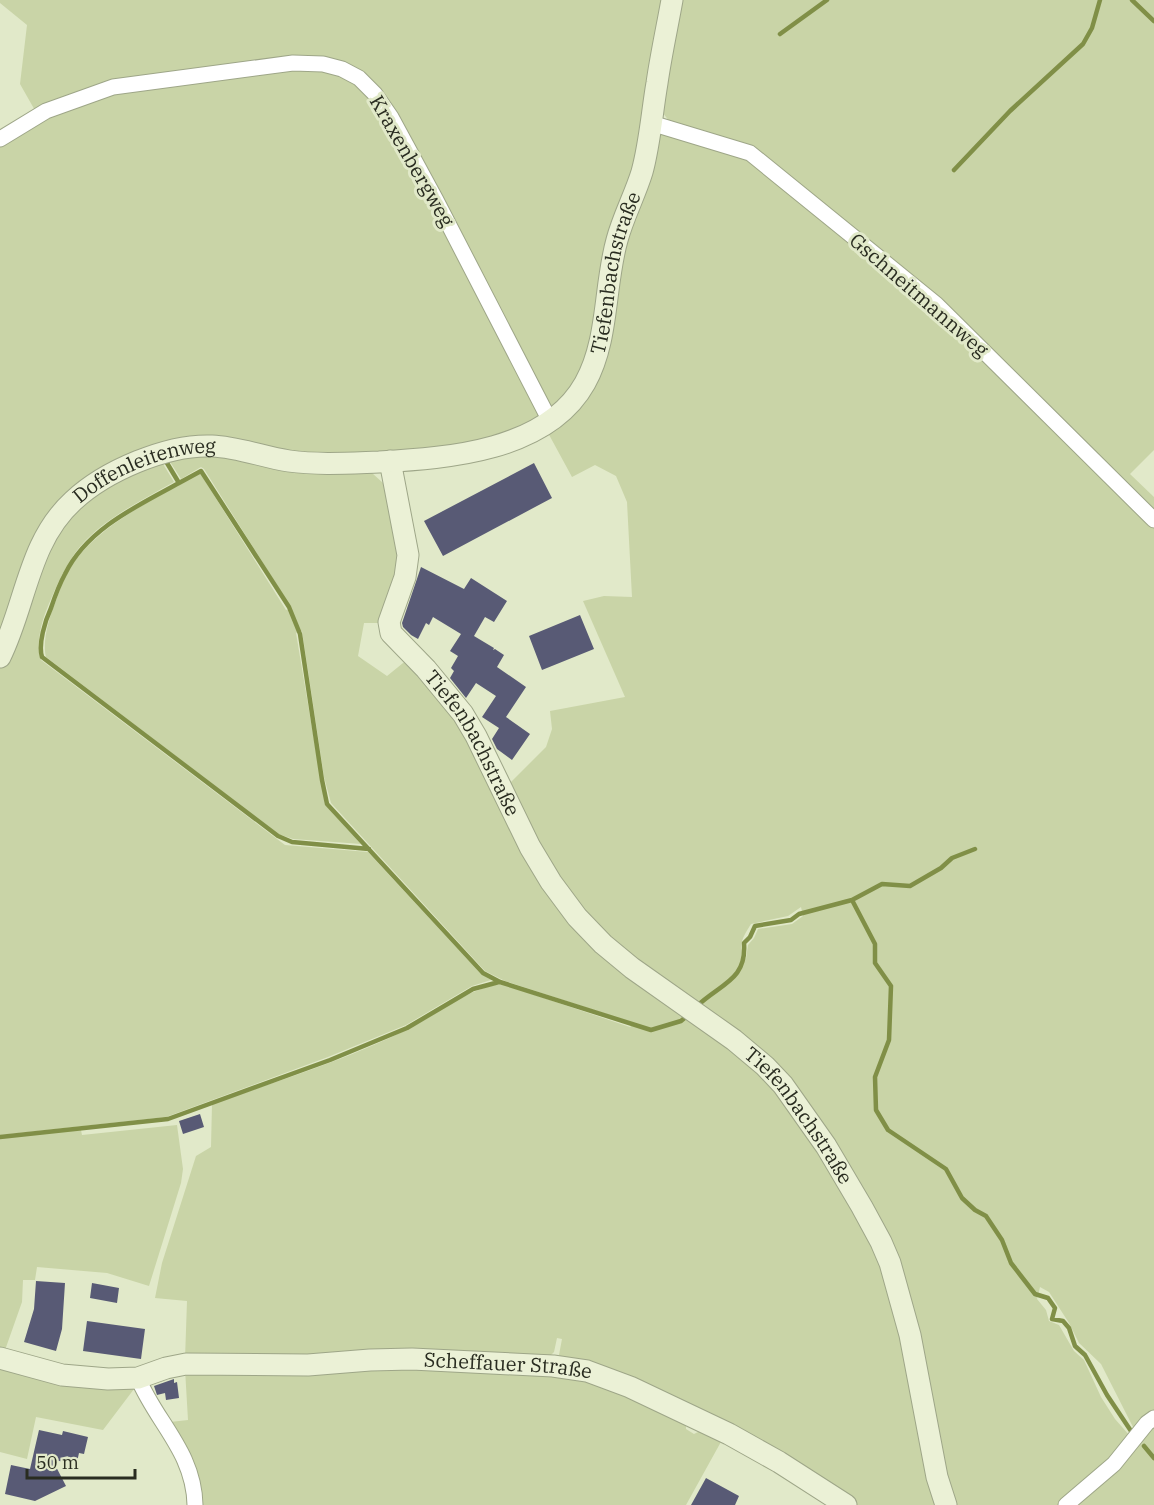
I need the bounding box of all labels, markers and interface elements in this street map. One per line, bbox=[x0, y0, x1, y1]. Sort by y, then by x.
street label: Kraxenbergweg bbox=[364, 90, 461, 232]
street label: Tiefenbachstraße bbox=[583, 187, 647, 357]
street label: Gschneitmannweg bbox=[844, 227, 995, 363]
street label: Doffenleitenweg bbox=[67, 432, 216, 509]
street label: Tiefenbachstraße bbox=[419, 664, 527, 820]
street label: Tiefenbachstraße bbox=[739, 1040, 859, 1189]
street label: Scheffauer Straße bbox=[423, 1346, 594, 1385]
scale bar bbox=[27, 1442, 135, 1480]
text: 50 m bbox=[36, 1451, 79, 1474]

